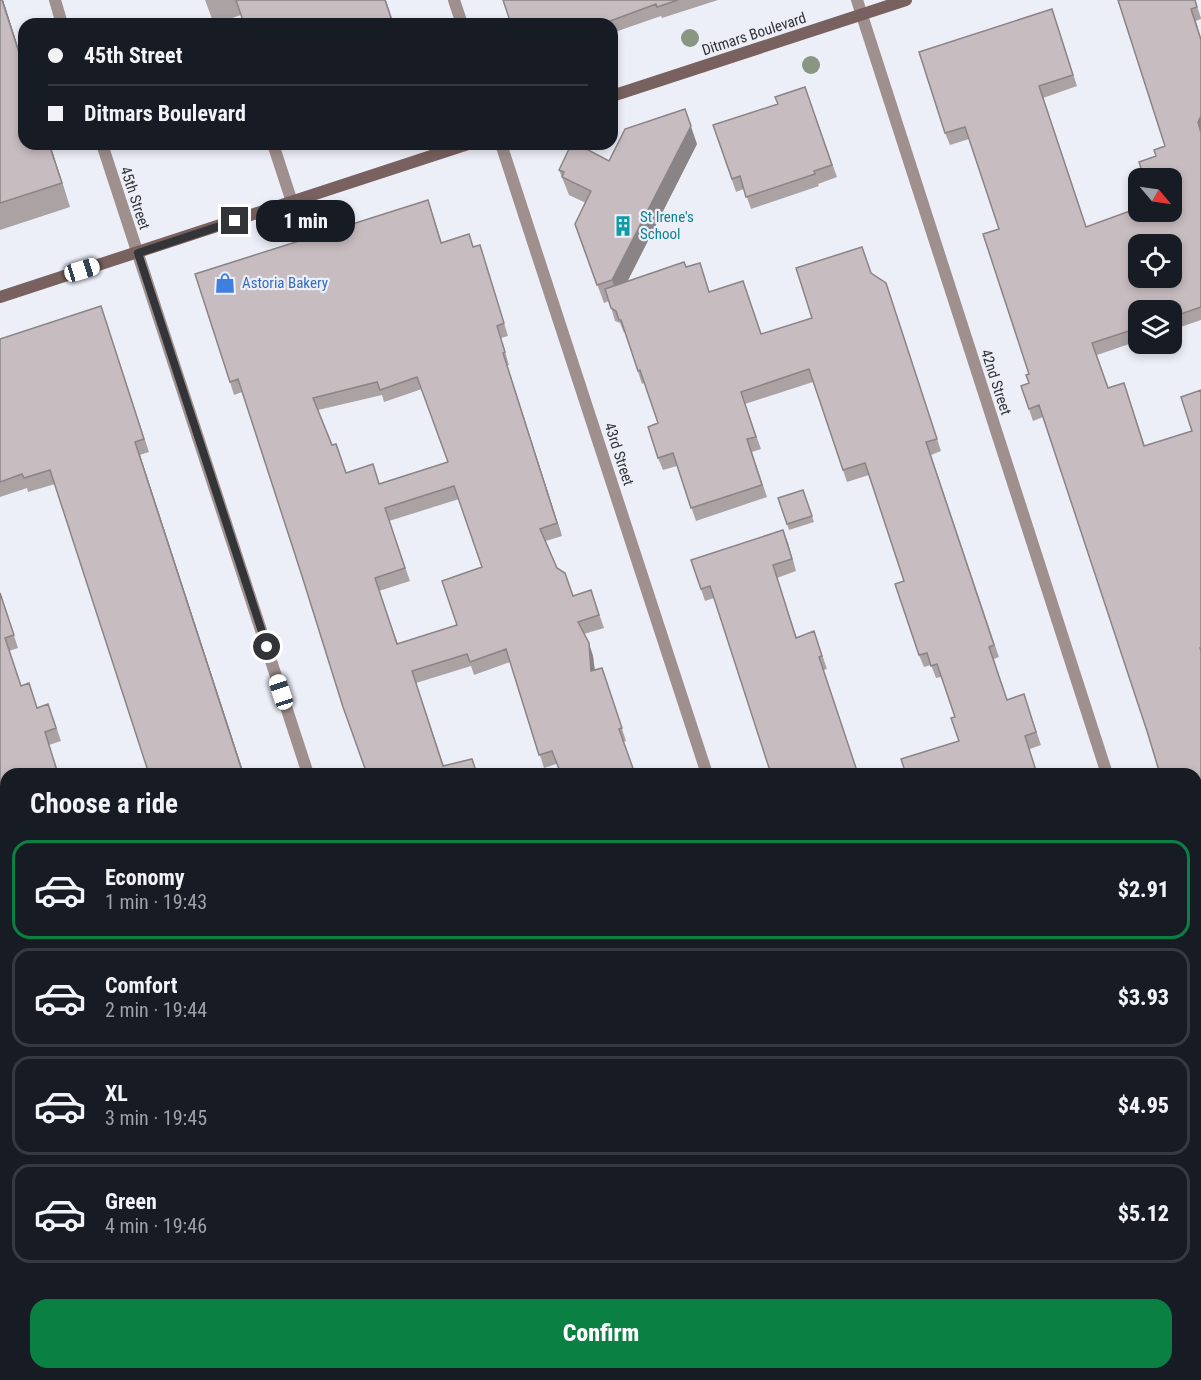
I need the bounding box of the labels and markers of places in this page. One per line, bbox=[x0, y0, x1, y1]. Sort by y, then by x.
place label: St Irene's School bbox=[640, 208, 694, 243]
building icon: St Irene's School bbox=[611, 214, 635, 238]
shop icon: Astoria Bakery bbox=[213, 271, 237, 295]
place label: Astoria Bakery bbox=[242, 274, 328, 292]

